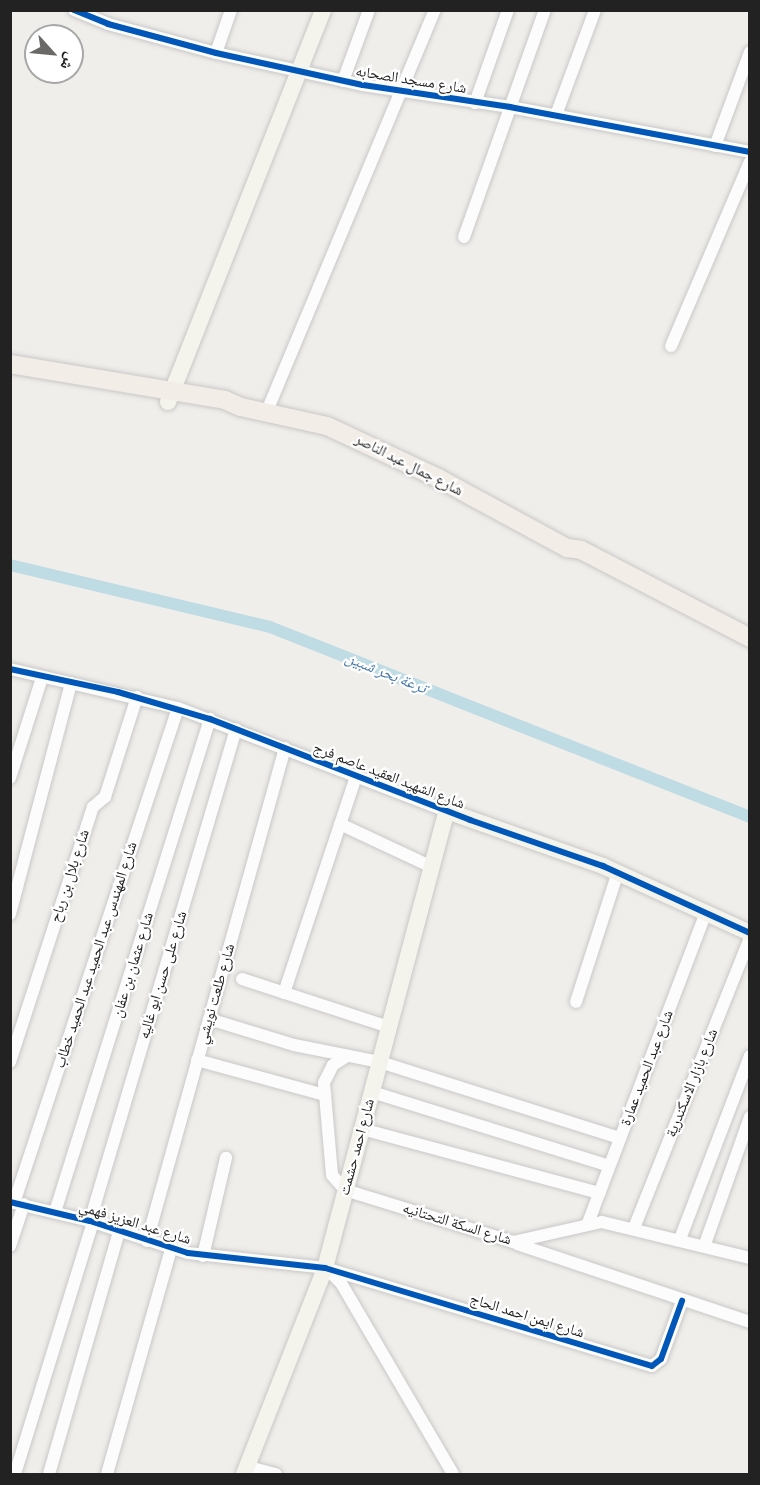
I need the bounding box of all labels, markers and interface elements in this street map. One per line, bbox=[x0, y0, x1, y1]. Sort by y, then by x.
north arrow bbox=[24, 24, 84, 84]
text: ش bbox=[55, 49, 81, 73]
street label: شارع مسجد الصحابه bbox=[354, 62, 468, 98]
street label: شارع جمال عبد الناصر bbox=[352, 430, 466, 500]
water label: ترعة بحر شبين bbox=[342, 648, 430, 698]
street label: شارع الشهيد العقيد عاصم فرج bbox=[311, 739, 467, 813]
street label: شارع بلال بن رباح bbox=[46, 827, 94, 925]
street label: شارع المهندس عبد الحميد عبد الحميد خطاب bbox=[51, 840, 141, 1070]
street label: شارع على حسن ابو غاليه bbox=[135, 909, 191, 1041]
street label: شارع عثمان بن عفان bbox=[108, 910, 158, 1020]
street label: شارع طلعت نويشي bbox=[193, 942, 239, 1046]
street label: شارع عبد الحميد عمارة bbox=[617, 1008, 677, 1128]
street label: شارع بازار الاسكندرية bbox=[662, 1026, 722, 1140]
street label: شارع احمد حشمت bbox=[335, 1097, 379, 1197]
street label: شارع عبد العزيز فهمي bbox=[77, 1197, 193, 1249]
street label: شارع السكة التحتانيه bbox=[400, 1199, 514, 1249]
street label: شارع ايمن احمد الحاج bbox=[468, 1290, 586, 1342]

